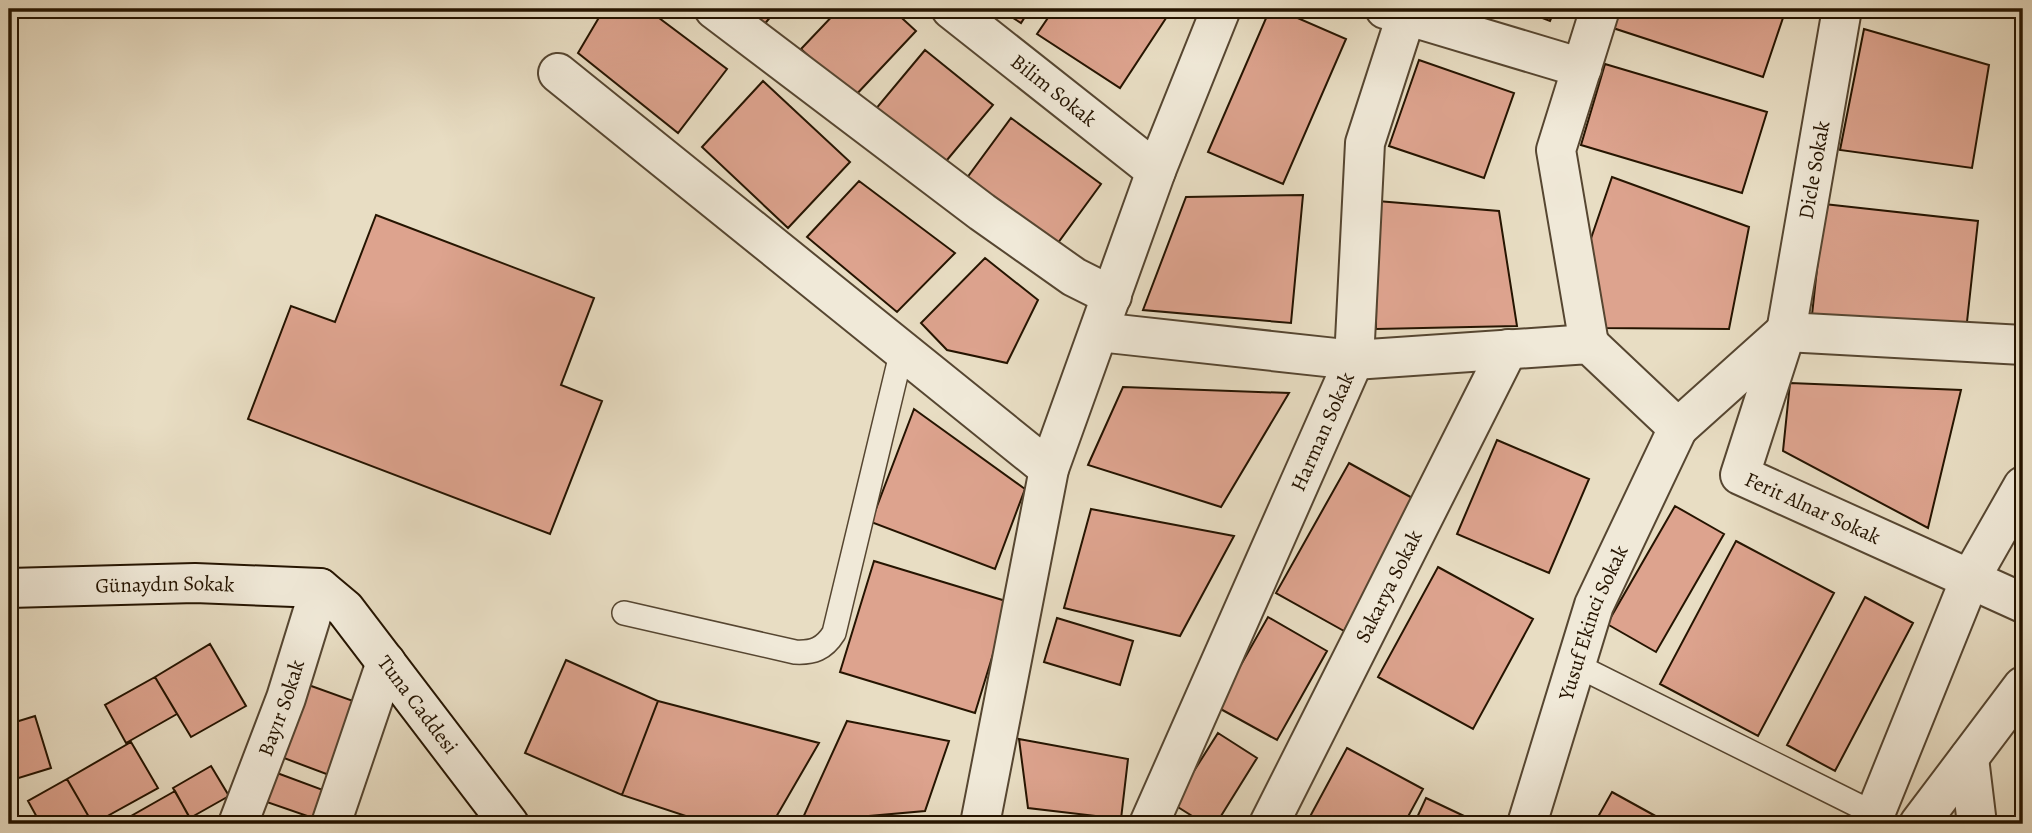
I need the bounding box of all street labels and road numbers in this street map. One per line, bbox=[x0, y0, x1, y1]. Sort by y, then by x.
street label: Bilim Sokak bbox=[1005, 47, 1103, 133]
street label: Dicle Sokak bbox=[1792, 118, 1837, 222]
street label: Harman Sokak bbox=[1284, 367, 1361, 496]
street label: Ferit Alnar Sokak bbox=[1740, 465, 1886, 551]
street label: Sakarya Sokak bbox=[1348, 525, 1429, 648]
street label: Yusuf Ekinci Sokak bbox=[1551, 540, 1635, 705]
street label: Günaydın Sokak bbox=[95, 569, 236, 600]
street label: Tuna Caddesi bbox=[371, 650, 465, 760]
street label: Bayır Sokak bbox=[251, 655, 311, 760]

